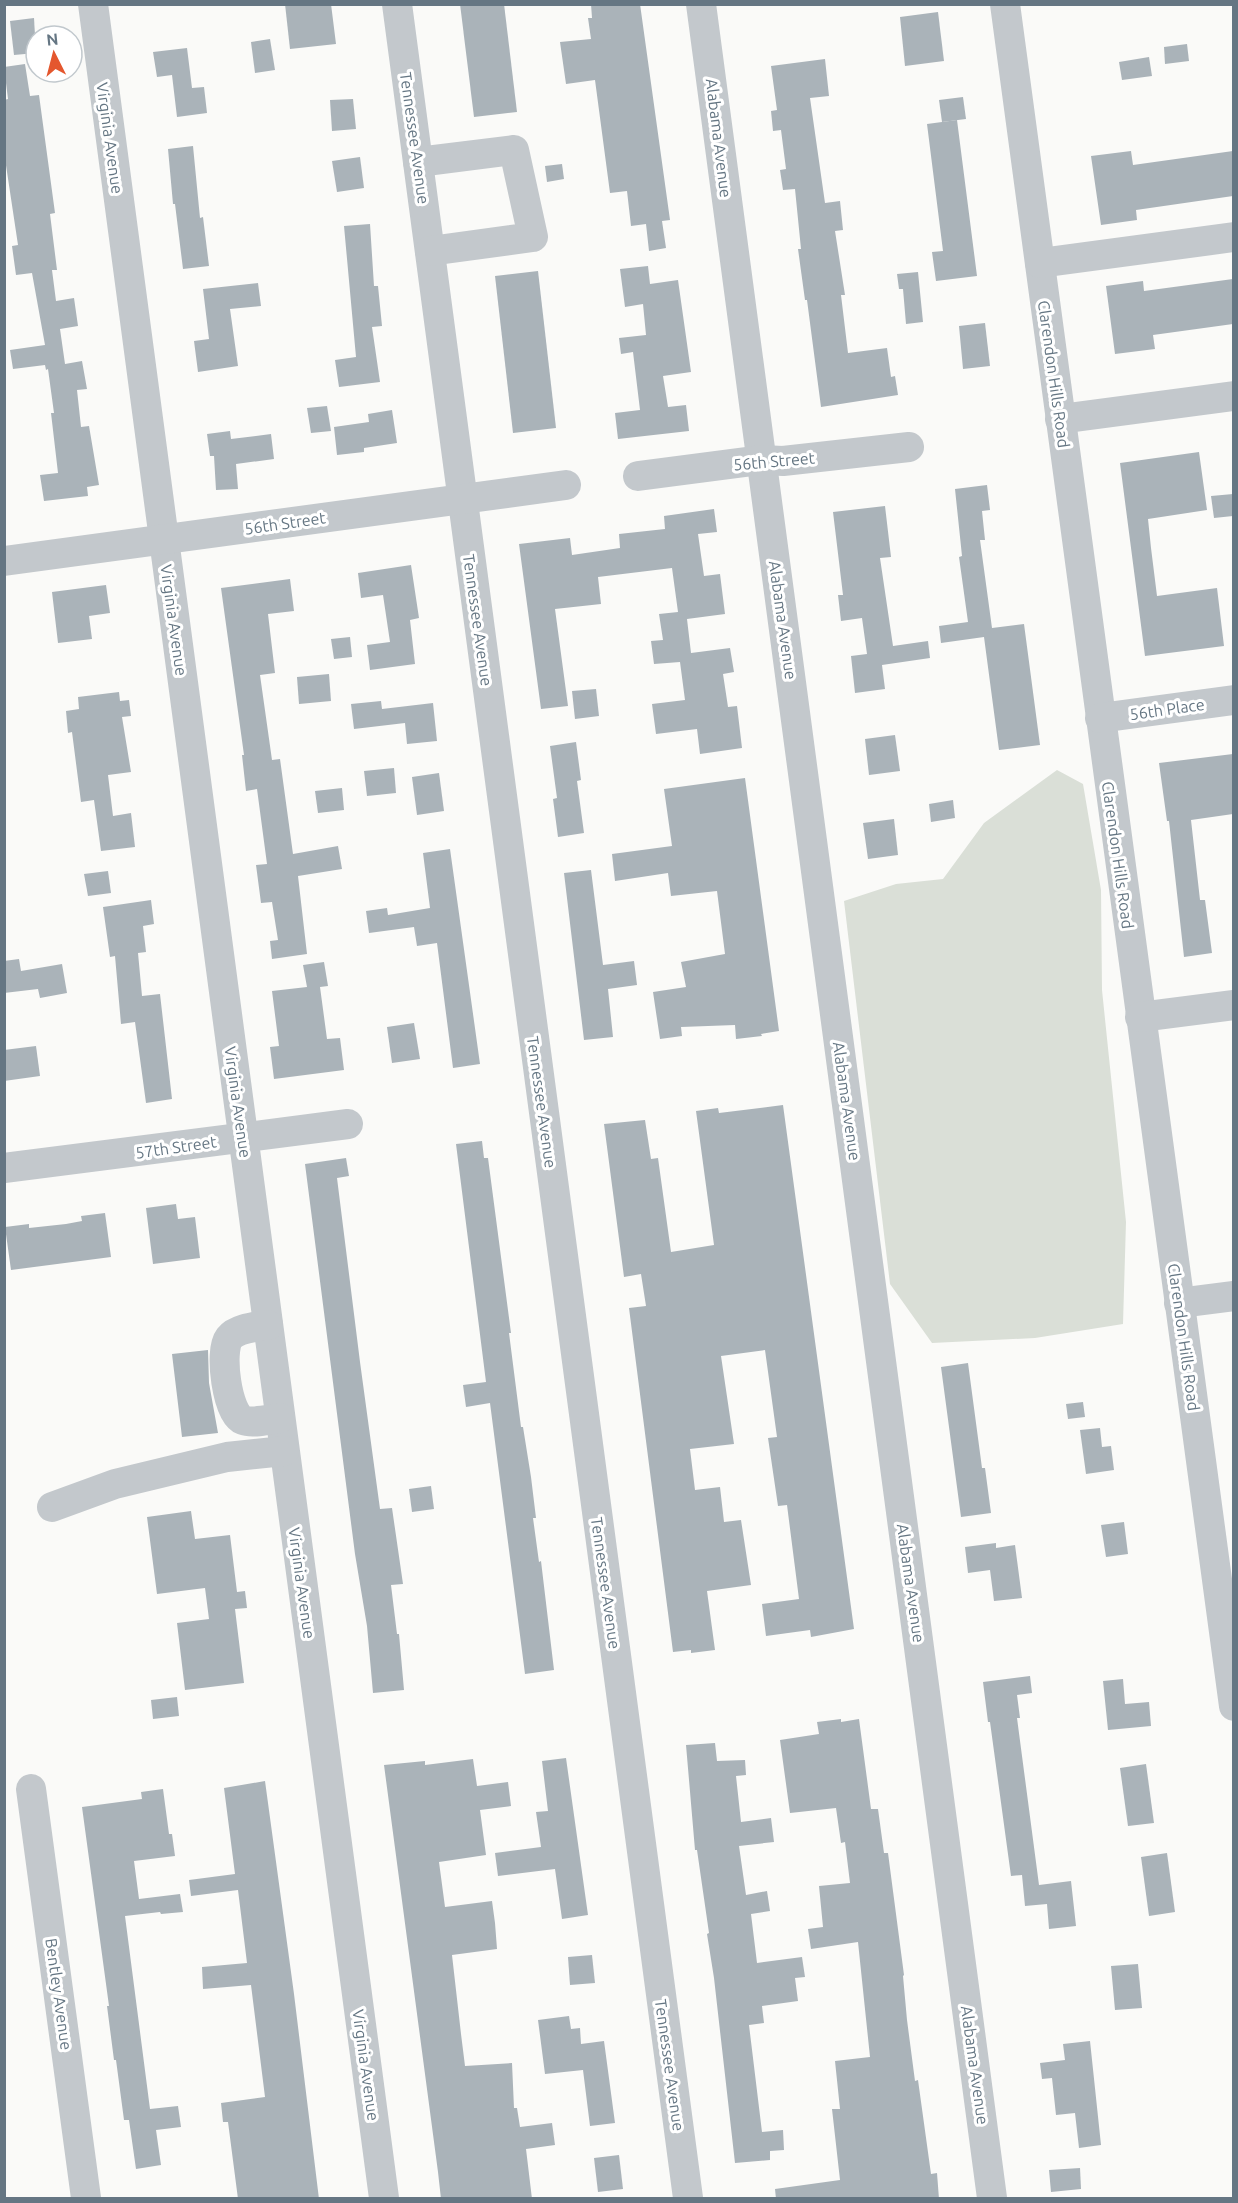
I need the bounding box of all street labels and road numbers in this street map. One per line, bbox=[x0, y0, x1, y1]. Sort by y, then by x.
street label: Tennessee Avenue bbox=[397, 71, 433, 205]
street label: Alabama Avenue bbox=[703, 77, 735, 199]
street label: Virginia Avenue bbox=[93, 81, 127, 195]
street label: Clarendon Hills Road bbox=[1035, 299, 1073, 449]
street label: 56th Street bbox=[732, 448, 816, 474]
street label: 56th Street bbox=[243, 508, 327, 538]
street label: Tennessee Avenue bbox=[460, 553, 496, 687]
street label: Alabama Avenue bbox=[766, 559, 800, 681]
street label: Virginia Avenue bbox=[157, 563, 191, 677]
street label: 56th Place bbox=[1128, 695, 1206, 723]
street label: Clarendon Hills Road bbox=[1099, 780, 1137, 930]
street label: Tennessee Avenue bbox=[524, 1035, 560, 1169]
street label: Alabama Avenue bbox=[830, 1040, 864, 1162]
street label: Virginia Avenue bbox=[221, 1045, 255, 1159]
street label: 57th Street bbox=[134, 1132, 218, 1162]
street label: Clarendon Hills Road bbox=[1165, 1262, 1203, 1412]
street label: Tennessee Avenue bbox=[588, 1516, 624, 1650]
street label: Alabama Avenue bbox=[894, 1522, 928, 1644]
street label: Virginia Avenue bbox=[285, 1526, 319, 1640]
street label: Bentley Avenue bbox=[42, 1937, 76, 2051]
street label: Tennessee Avenue bbox=[652, 1998, 688, 2132]
street label: Alabama Avenue bbox=[958, 2004, 992, 2126]
street label: Virginia Avenue bbox=[349, 2008, 383, 2122]

